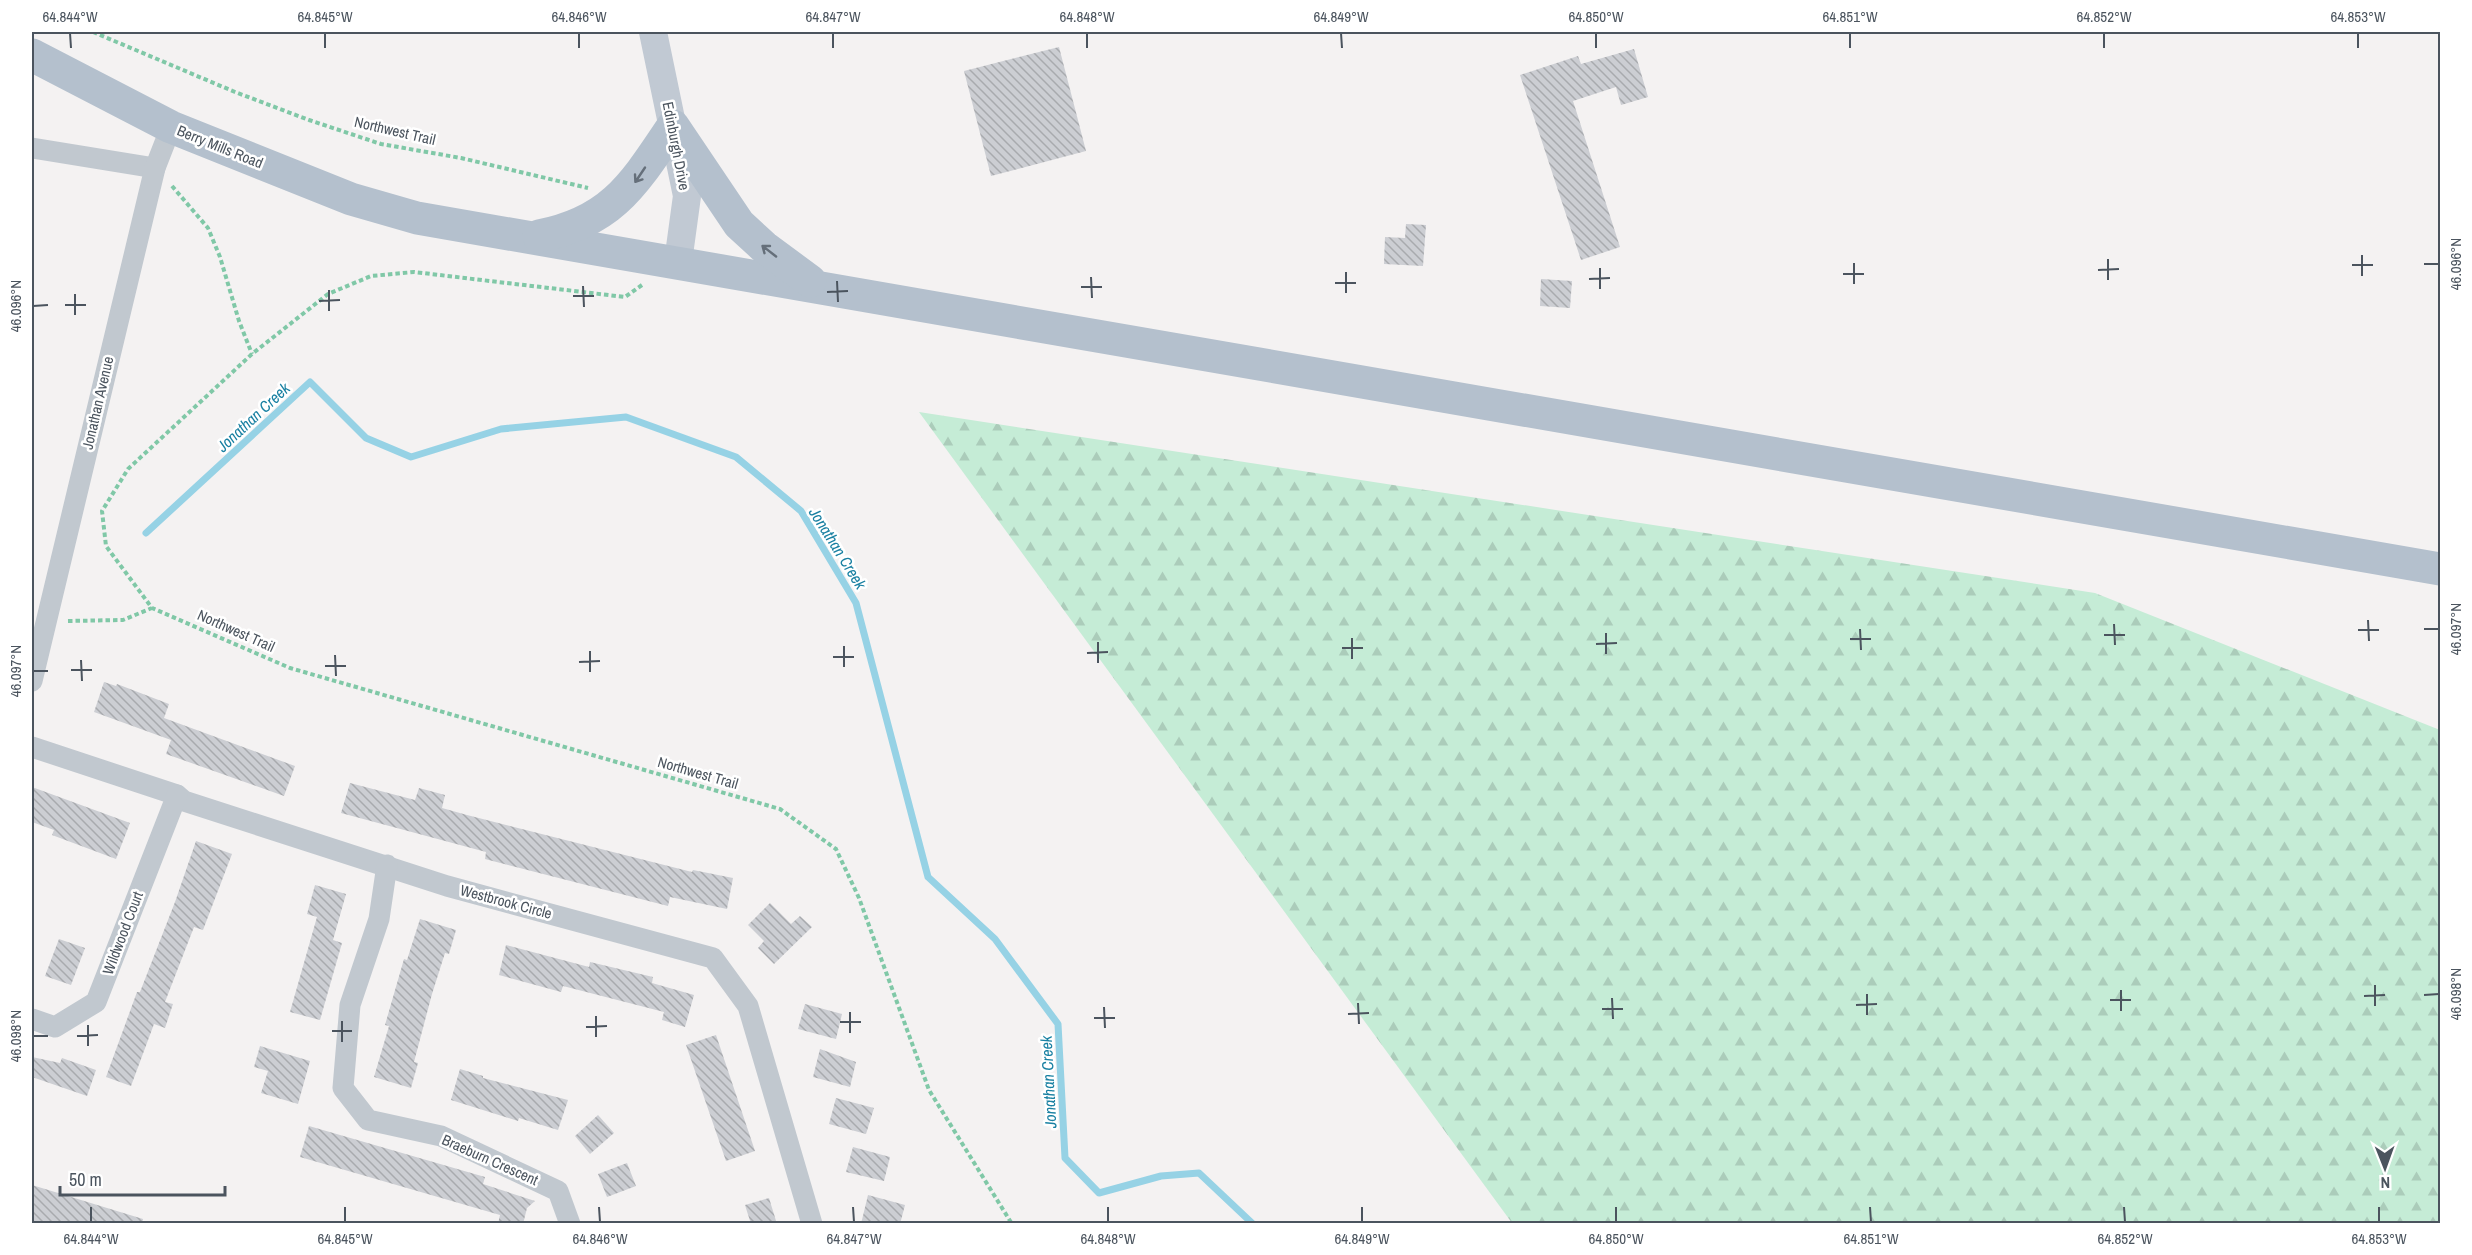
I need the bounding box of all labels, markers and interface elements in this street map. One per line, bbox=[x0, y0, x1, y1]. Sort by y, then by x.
text: 64.844°W bbox=[42, 6, 98, 27]
text: 64.845°W bbox=[297, 6, 353, 27]
text: 64.846°W bbox=[551, 6, 607, 27]
text: 64.847°W bbox=[805, 6, 861, 27]
text: 64.848°W bbox=[1059, 6, 1115, 27]
text: 64.849°W bbox=[1313, 6, 1369, 27]
text: 64.850°W bbox=[1568, 6, 1624, 27]
text: 64.851°W bbox=[1822, 6, 1878, 27]
text: 64.852°W bbox=[2076, 6, 2132, 27]
text: 64.853°W bbox=[2330, 6, 2386, 27]
street label: Edinburgh Drive bbox=[658, 100, 695, 192]
street label: Northwest Trail bbox=[352, 111, 438, 150]
street label: Berry Mills Road bbox=[174, 120, 266, 173]
one-way arrow bbox=[634, 166, 646, 183]
text: 46.096°N bbox=[2445, 238, 2466, 290]
one-way arrow bbox=[762, 244, 778, 257]
text: 46.096°N bbox=[5, 280, 26, 332]
street label: Jonathan Avenue bbox=[77, 354, 118, 451]
water label: Jonathan Creek bbox=[211, 377, 295, 457]
water label: Jonathan Creek bbox=[804, 502, 872, 593]
text: 46.097°N bbox=[2445, 603, 2466, 655]
street label: Northwest Trail bbox=[194, 604, 278, 657]
text: 46.097°N bbox=[5, 645, 26, 697]
street label: Northwest Trail bbox=[655, 751, 741, 794]
street label: Westbrook Circle bbox=[458, 879, 554, 924]
street label: Wildwood Court bbox=[97, 888, 148, 977]
text: 46.098°N bbox=[2445, 968, 2466, 1020]
text: 46.098°N bbox=[5, 1010, 26, 1062]
water label: Jonathan Creek bbox=[1035, 1035, 1061, 1130]
street label: Braeburn Crescent bbox=[439, 1129, 542, 1190]
north arrow bbox=[2355, 1138, 2415, 1198]
scale bar bbox=[60, 1159, 225, 1197]
text: 50 m bbox=[69, 1167, 102, 1192]
text: N bbox=[2380, 1172, 2390, 1194]
text: 64.844°W bbox=[63, 1228, 119, 1249]
text: 64.845°W bbox=[317, 1228, 373, 1249]
text: 64.846°W bbox=[572, 1228, 628, 1249]
text: 64.847°W bbox=[826, 1228, 882, 1249]
text: 64.848°W bbox=[1080, 1228, 1136, 1249]
text: 64.849°W bbox=[1334, 1228, 1390, 1249]
text: 64.850°W bbox=[1588, 1228, 1644, 1249]
text: 64.851°W bbox=[1843, 1228, 1899, 1249]
text: 64.852°W bbox=[2097, 1228, 2153, 1249]
text: 64.853°W bbox=[2351, 1228, 2407, 1249]

